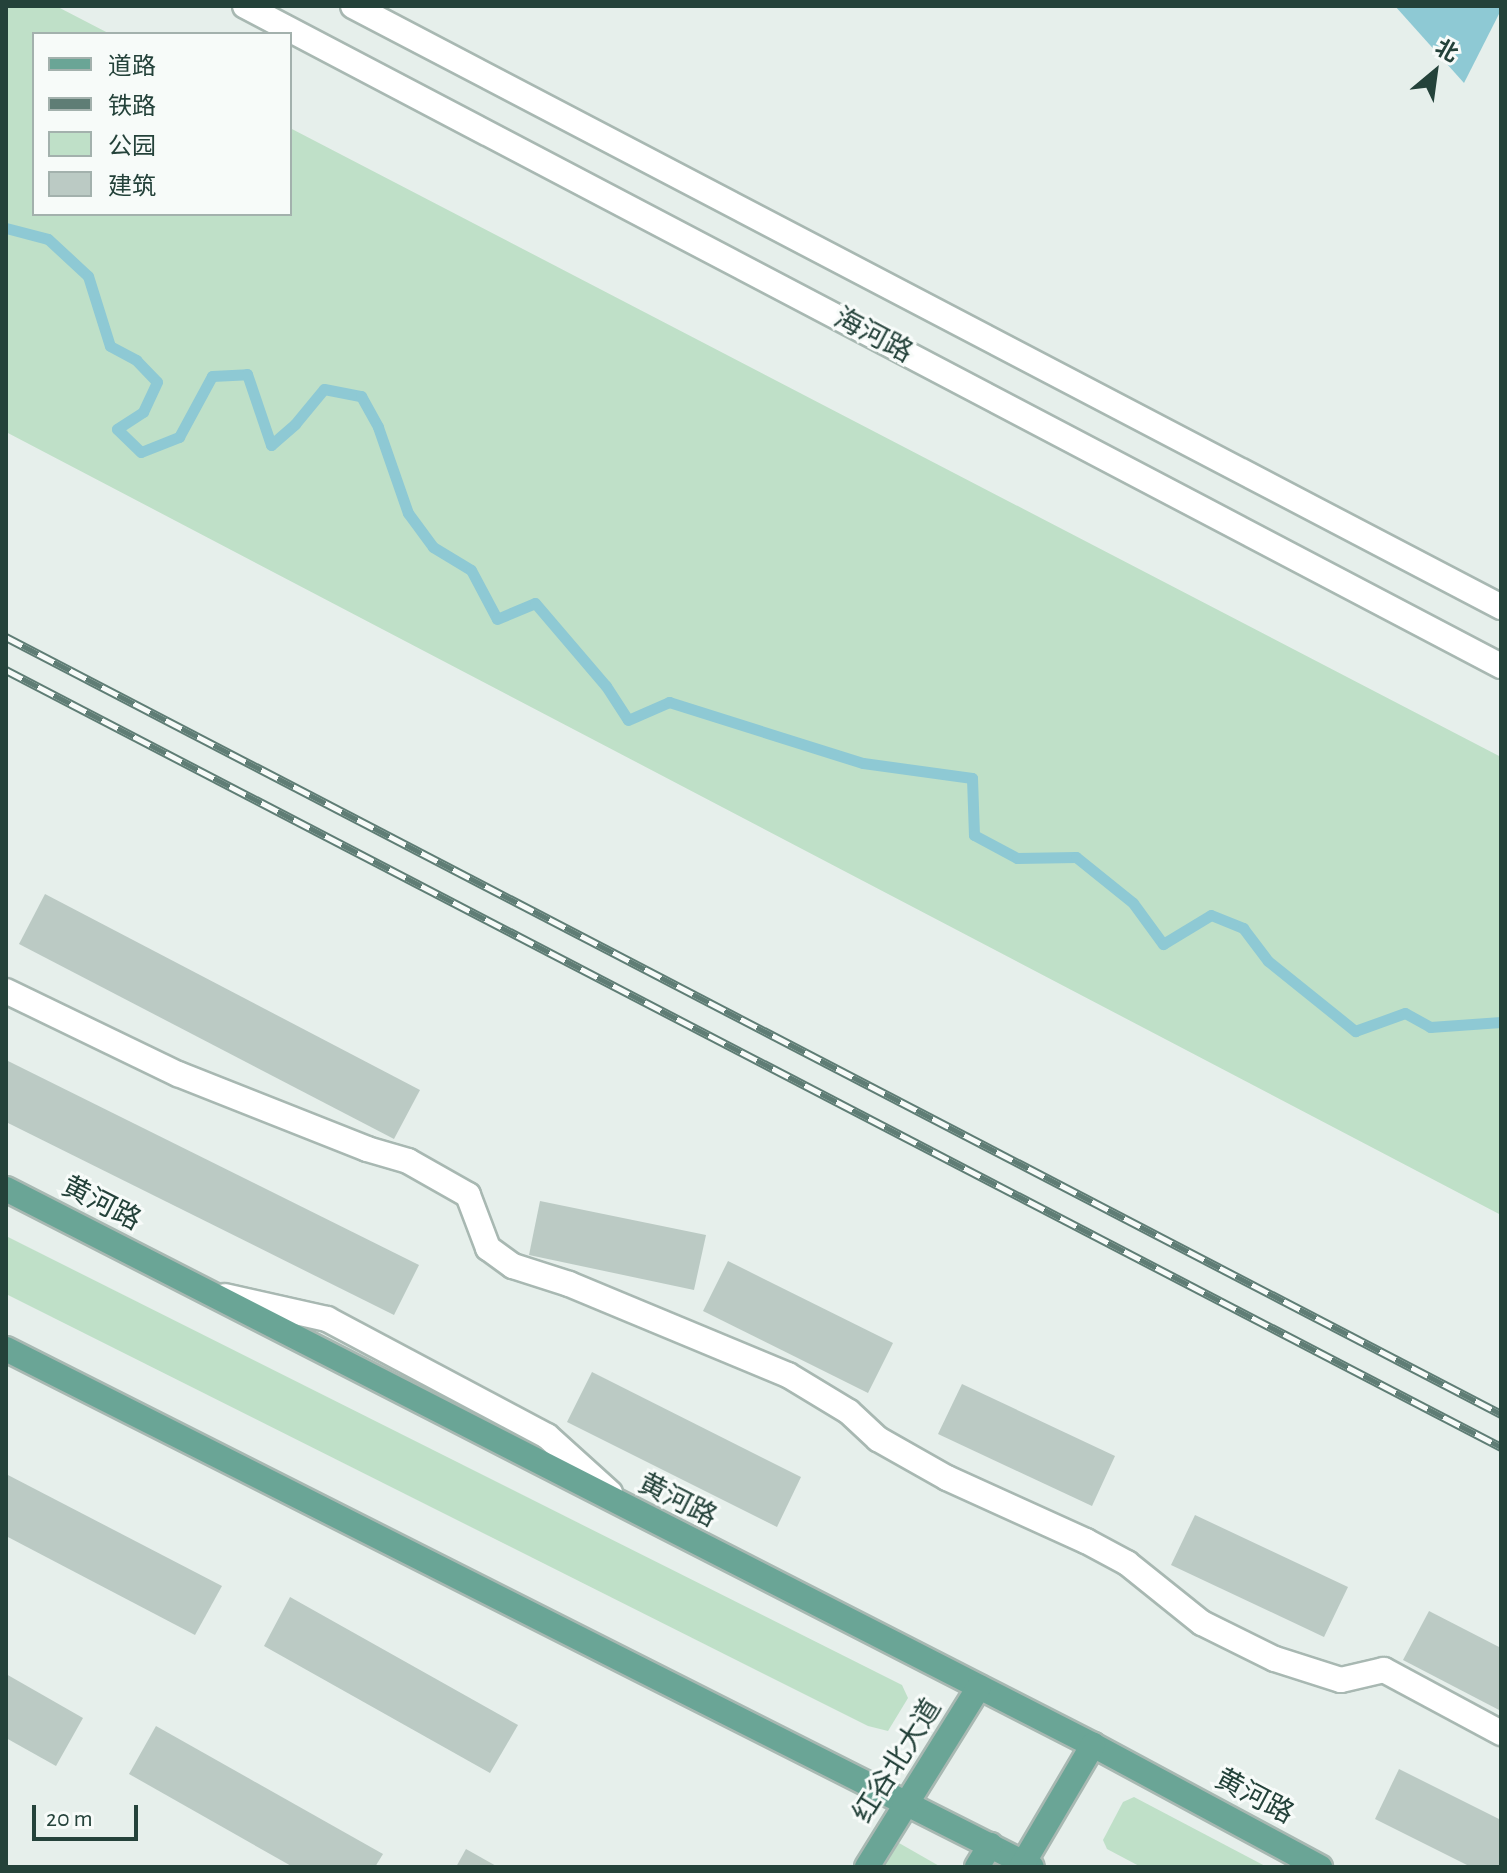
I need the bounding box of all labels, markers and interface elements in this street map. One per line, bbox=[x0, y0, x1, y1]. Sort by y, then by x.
legend bbox=[32, 32, 292, 216]
north arrow bbox=[1395, 32, 1475, 112]
text: 北 bbox=[1432, 36, 1462, 66]
text: 道路 bbox=[108, 55, 156, 79]
text: 铁路 bbox=[108, 95, 156, 119]
text: 公园 bbox=[108, 135, 156, 159]
text: 建筑 bbox=[108, 175, 156, 199]
street label: 海河路 bbox=[828, 301, 918, 371]
street label: 黄河路 bbox=[56, 1170, 146, 1238]
street label: 黄河路 bbox=[632, 1467, 722, 1535]
street label: 红谷北大道 bbox=[847, 1693, 949, 1829]
street label: 黄河路 bbox=[1209, 1762, 1299, 1832]
scale bar bbox=[36, 1789, 142, 1839]
text: 20 m bbox=[46, 1807, 93, 1831]

